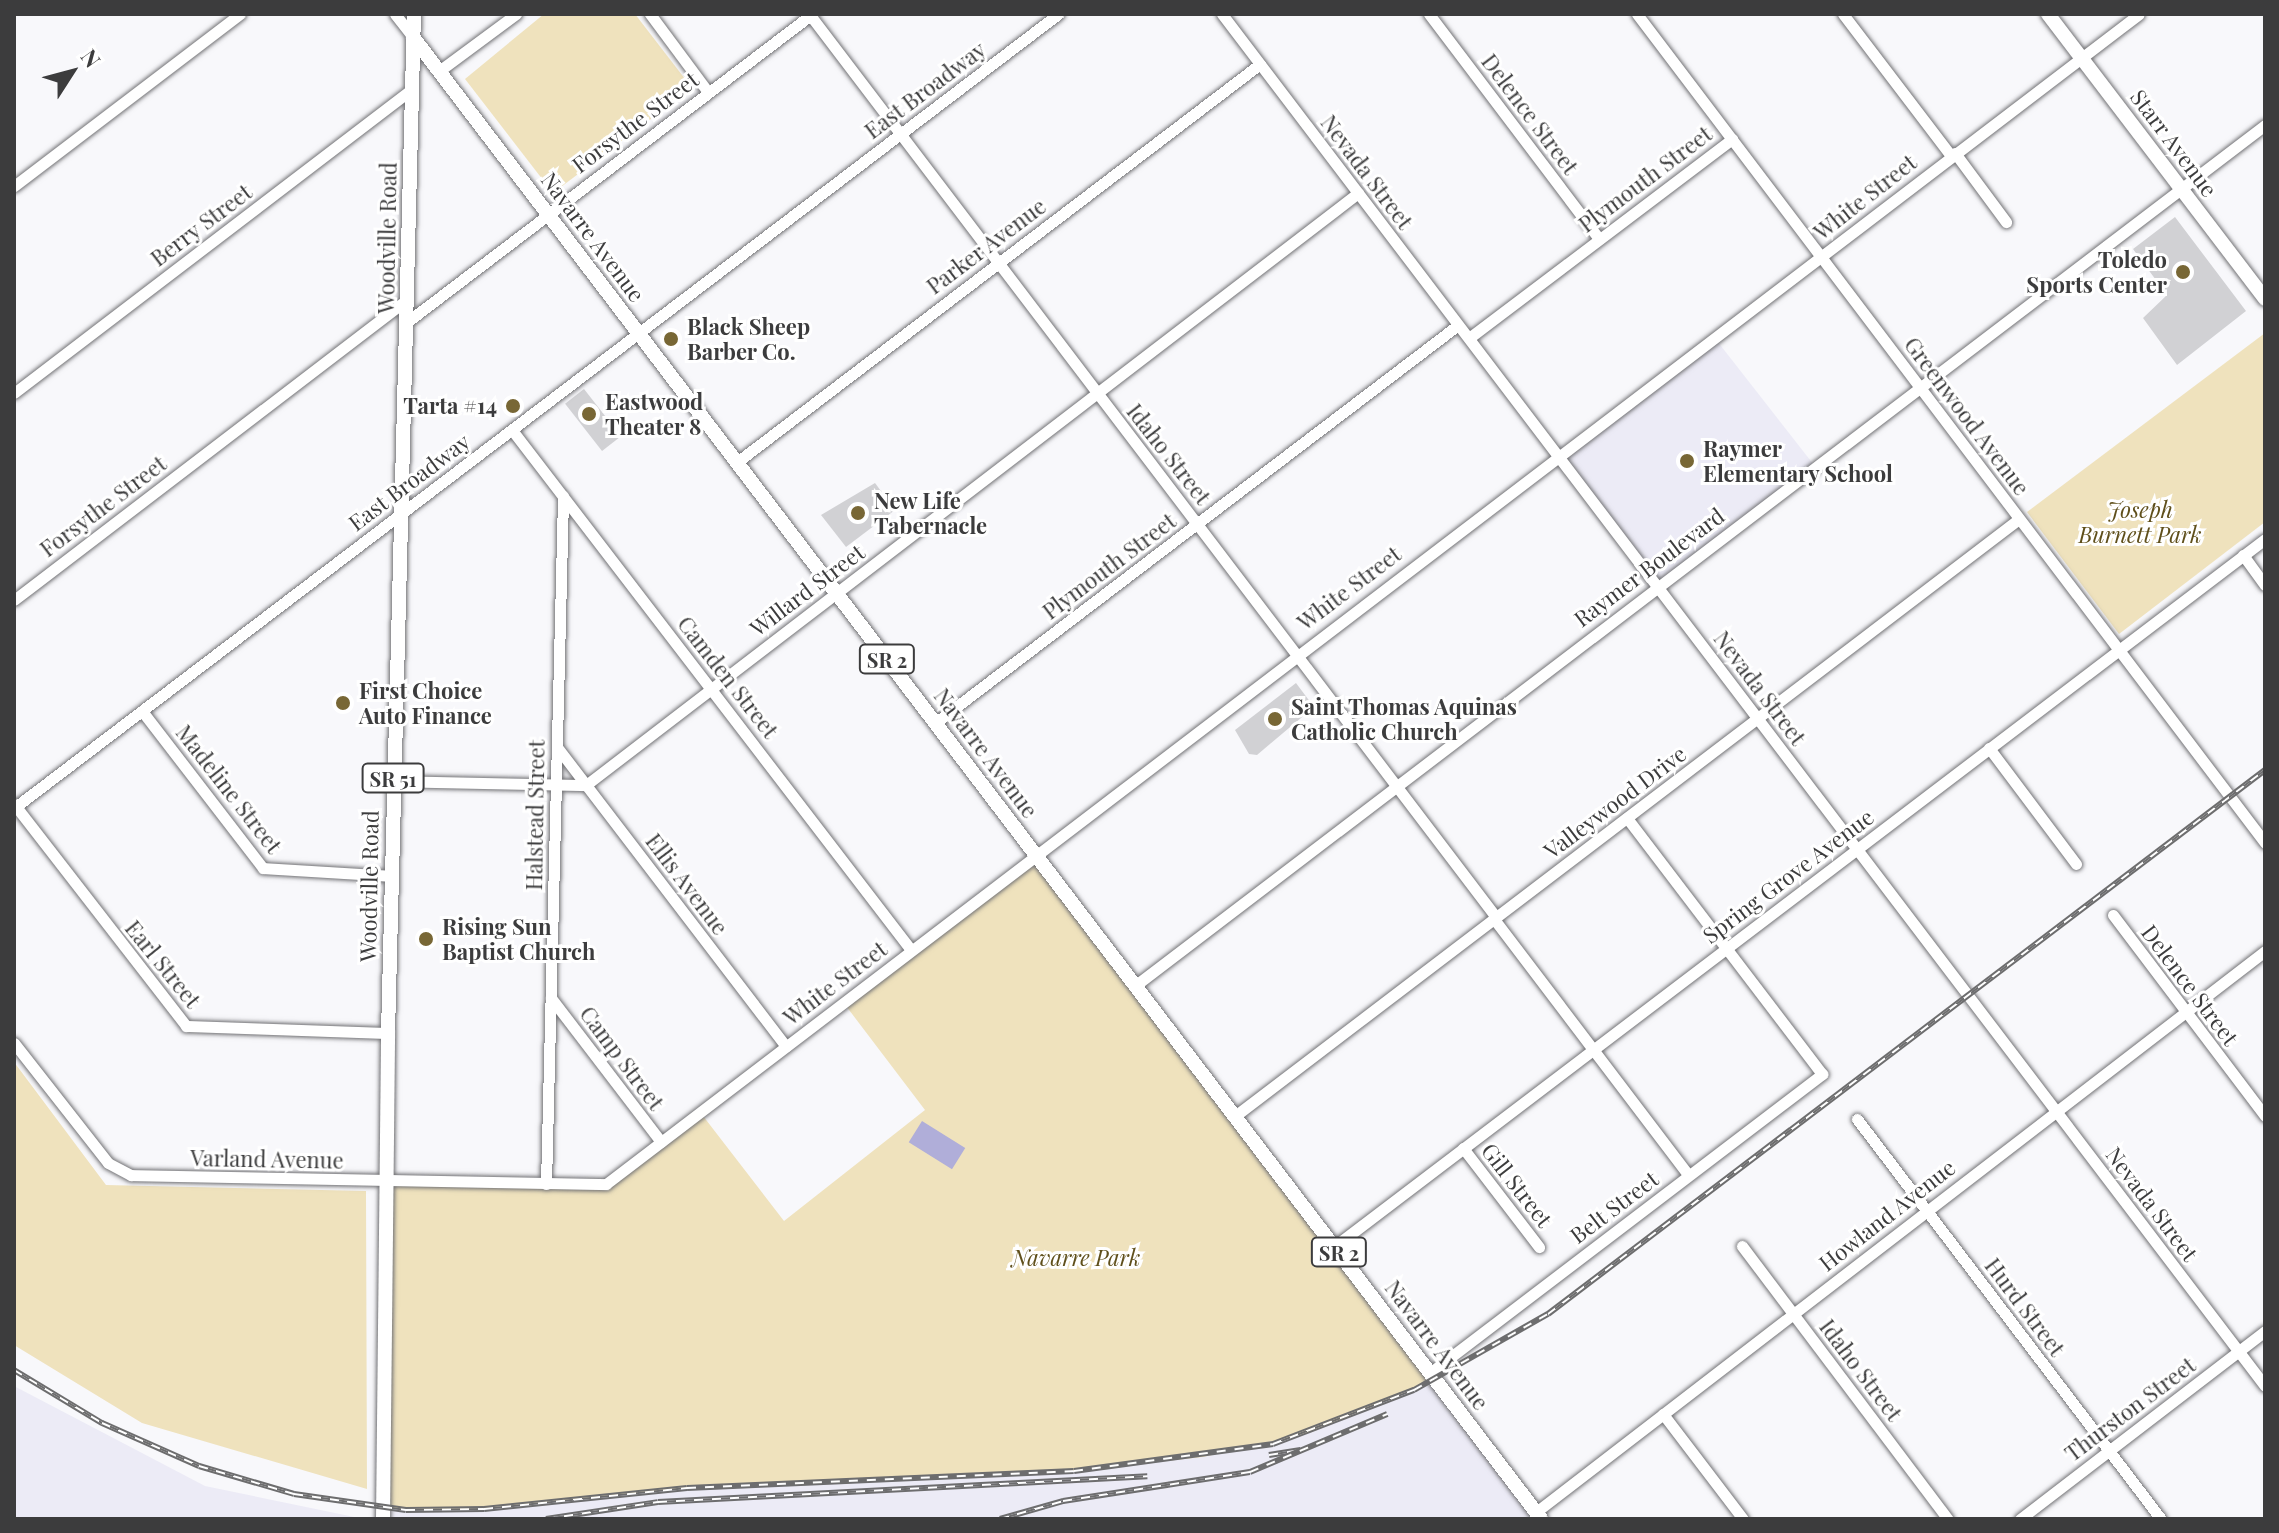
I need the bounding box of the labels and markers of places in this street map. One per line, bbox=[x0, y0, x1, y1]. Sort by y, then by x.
place label: Toledo Sports Center bbox=[2026, 246, 2167, 298]
marker: Toledo Sports Center bbox=[2174, 263, 2192, 281]
place label: Black Sheep Barber Co. bbox=[687, 313, 810, 364]
marker: Black Sheep Barber Co. bbox=[662, 330, 680, 348]
place label: Eastwood Theater 8 bbox=[605, 388, 703, 440]
place label: Tarta #14 bbox=[403, 393, 497, 419]
marker: Tarta #14 bbox=[504, 397, 522, 415]
marker: Eastwood Theater 8 bbox=[580, 405, 598, 423]
place label: Raymer Elementary School bbox=[1703, 435, 1893, 486]
marker: Raymer Elementary School bbox=[1678, 452, 1696, 470]
place label: New Life Tabernacle bbox=[874, 487, 987, 538]
marker: New Life Tabernacle bbox=[849, 504, 867, 522]
place label: First Choice Auto Finance bbox=[359, 677, 492, 728]
place label: Saint Thomas Aquinas Catholic Church bbox=[1291, 693, 1518, 744]
marker: First Choice Auto Finance bbox=[334, 694, 352, 712]
marker: Saint Thomas Aquinas Catholic Church bbox=[1266, 710, 1284, 728]
place label: Rising Sun Baptist Church bbox=[442, 913, 596, 964]
marker: Rising Sun Baptist Church bbox=[417, 930, 435, 948]

